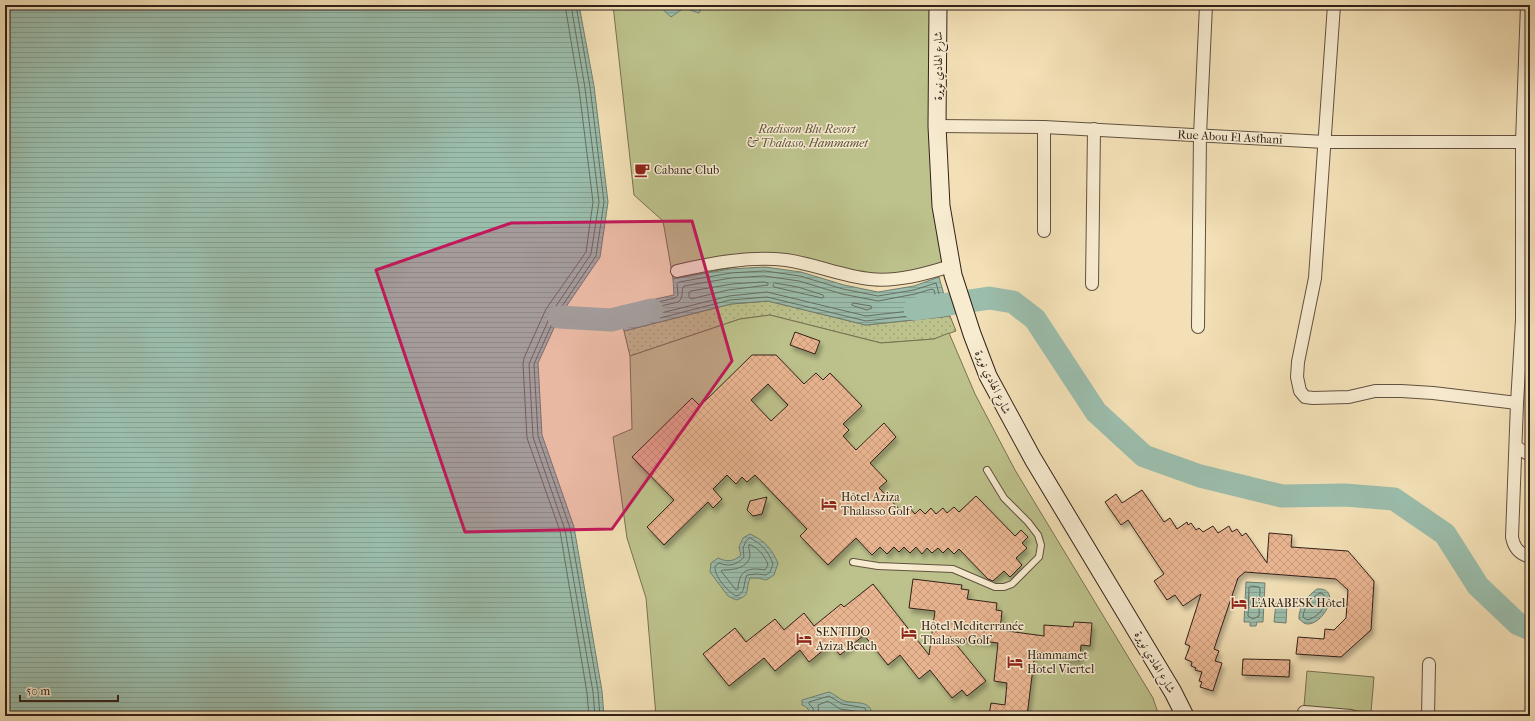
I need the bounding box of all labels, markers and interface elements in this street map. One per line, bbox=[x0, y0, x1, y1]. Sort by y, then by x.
street label: شارع الهادي نويرة bbox=[931, 31, 949, 101]
park label: Radisson Blu Resort & Thalasso, Hammamet bbox=[746, 122, 869, 150]
street label: Rue Abou El Asfhani bbox=[1177, 127, 1283, 147]
cafe icon: Cabane Club bbox=[633, 161, 651, 179]
place label: Cabane Club bbox=[654, 163, 719, 177]
street label: شارع الهادي نويرة bbox=[968, 348, 1014, 418]
place label: Hôtel Aziza Thalasso Golf bbox=[841, 490, 913, 518]
hotel icon: Hôtel Aziza Thalasso Golf bbox=[820, 495, 838, 513]
hotel icon: L'ARABESK Hôtel bbox=[1230, 594, 1248, 612]
place label: L'ARABESK Hôtel bbox=[1251, 596, 1346, 610]
place label: Hôtel Mediterranée Thalasso Golf bbox=[921, 619, 1024, 647]
hotel icon: Hôtel Mediterranée Thalasso Golf bbox=[900, 624, 918, 642]
place label: SENTIDO Aziza Beach bbox=[815, 625, 878, 653]
street label: شارع الهادي نويرة bbox=[1128, 629, 1178, 698]
hotel icon: SENTIDO Aziza Beach bbox=[795, 630, 813, 648]
place label: Hammamet Hotel Viertel bbox=[1027, 648, 1095, 676]
hotel icon: Hammamet Hotel Viertel bbox=[1006, 653, 1024, 671]
scale bar bbox=[20, 677, 118, 703]
text: 50 m bbox=[26, 684, 50, 698]

